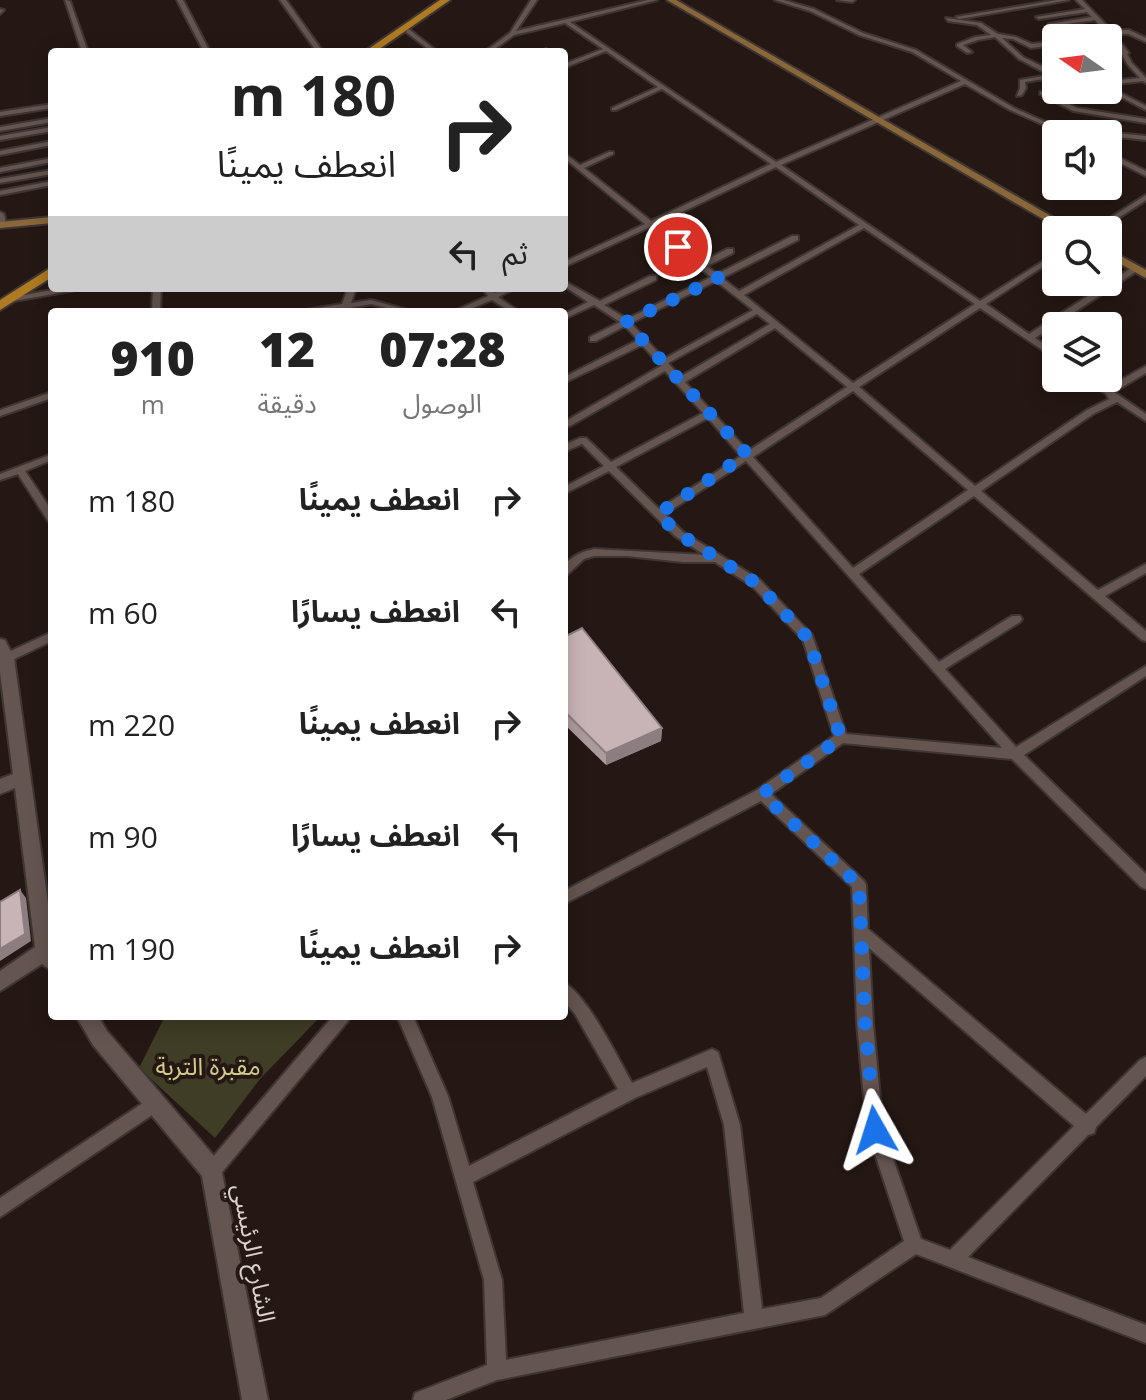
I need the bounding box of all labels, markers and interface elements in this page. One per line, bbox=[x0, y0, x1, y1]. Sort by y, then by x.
north arrow bbox=[1042, 24, 1122, 104]
map controls bbox=[1042, 24, 1122, 392]
text: 180 m bbox=[230, 56, 396, 132]
icon: right bbox=[424, 80, 528, 184]
button: sound bbox=[1042, 120, 1122, 200]
text: انعطف يمينًا bbox=[217, 139, 396, 188]
pin bbox=[644, 213, 712, 281]
button: search bbox=[1042, 216, 1122, 296]
icon: arrive bbox=[656, 225, 700, 269]
icon: left bbox=[442, 232, 486, 276]
text: ثم bbox=[502, 232, 528, 273]
button: layers bbox=[1042, 312, 1122, 392]
text: 12 bbox=[259, 316, 315, 381]
text: 07:28 bbox=[379, 316, 506, 381]
text: 910 bbox=[111, 325, 195, 390]
text: دقيقة bbox=[257, 385, 317, 421]
text: الوصول bbox=[403, 385, 482, 421]
text: m bbox=[141, 386, 165, 422]
text: انعطف يمينًا bbox=[299, 478, 460, 519]
icon: right bbox=[484, 478, 528, 522]
text: 180 m bbox=[88, 480, 175, 521]
text: انعطف يسارًا bbox=[291, 590, 460, 631]
icon: left bbox=[484, 590, 528, 634]
text: 60 m bbox=[88, 592, 158, 633]
text: انعطف يمينًا bbox=[299, 702, 460, 743]
icon: right bbox=[484, 702, 528, 746]
text: 220 m bbox=[88, 704, 175, 745]
text: انعطف يسارًا bbox=[291, 814, 460, 855]
icon: left bbox=[484, 814, 528, 858]
text: 90 m bbox=[88, 816, 158, 857]
text: انعطف يمينًا bbox=[299, 926, 460, 967]
icon: right bbox=[484, 926, 528, 970]
text: 190 m bbox=[88, 928, 175, 969]
park label: مقبرة التربة bbox=[155, 1049, 261, 1082]
position arrow bbox=[833, 1088, 917, 1172]
street label: الشارع الرئيسي bbox=[222, 1181, 285, 1326]

